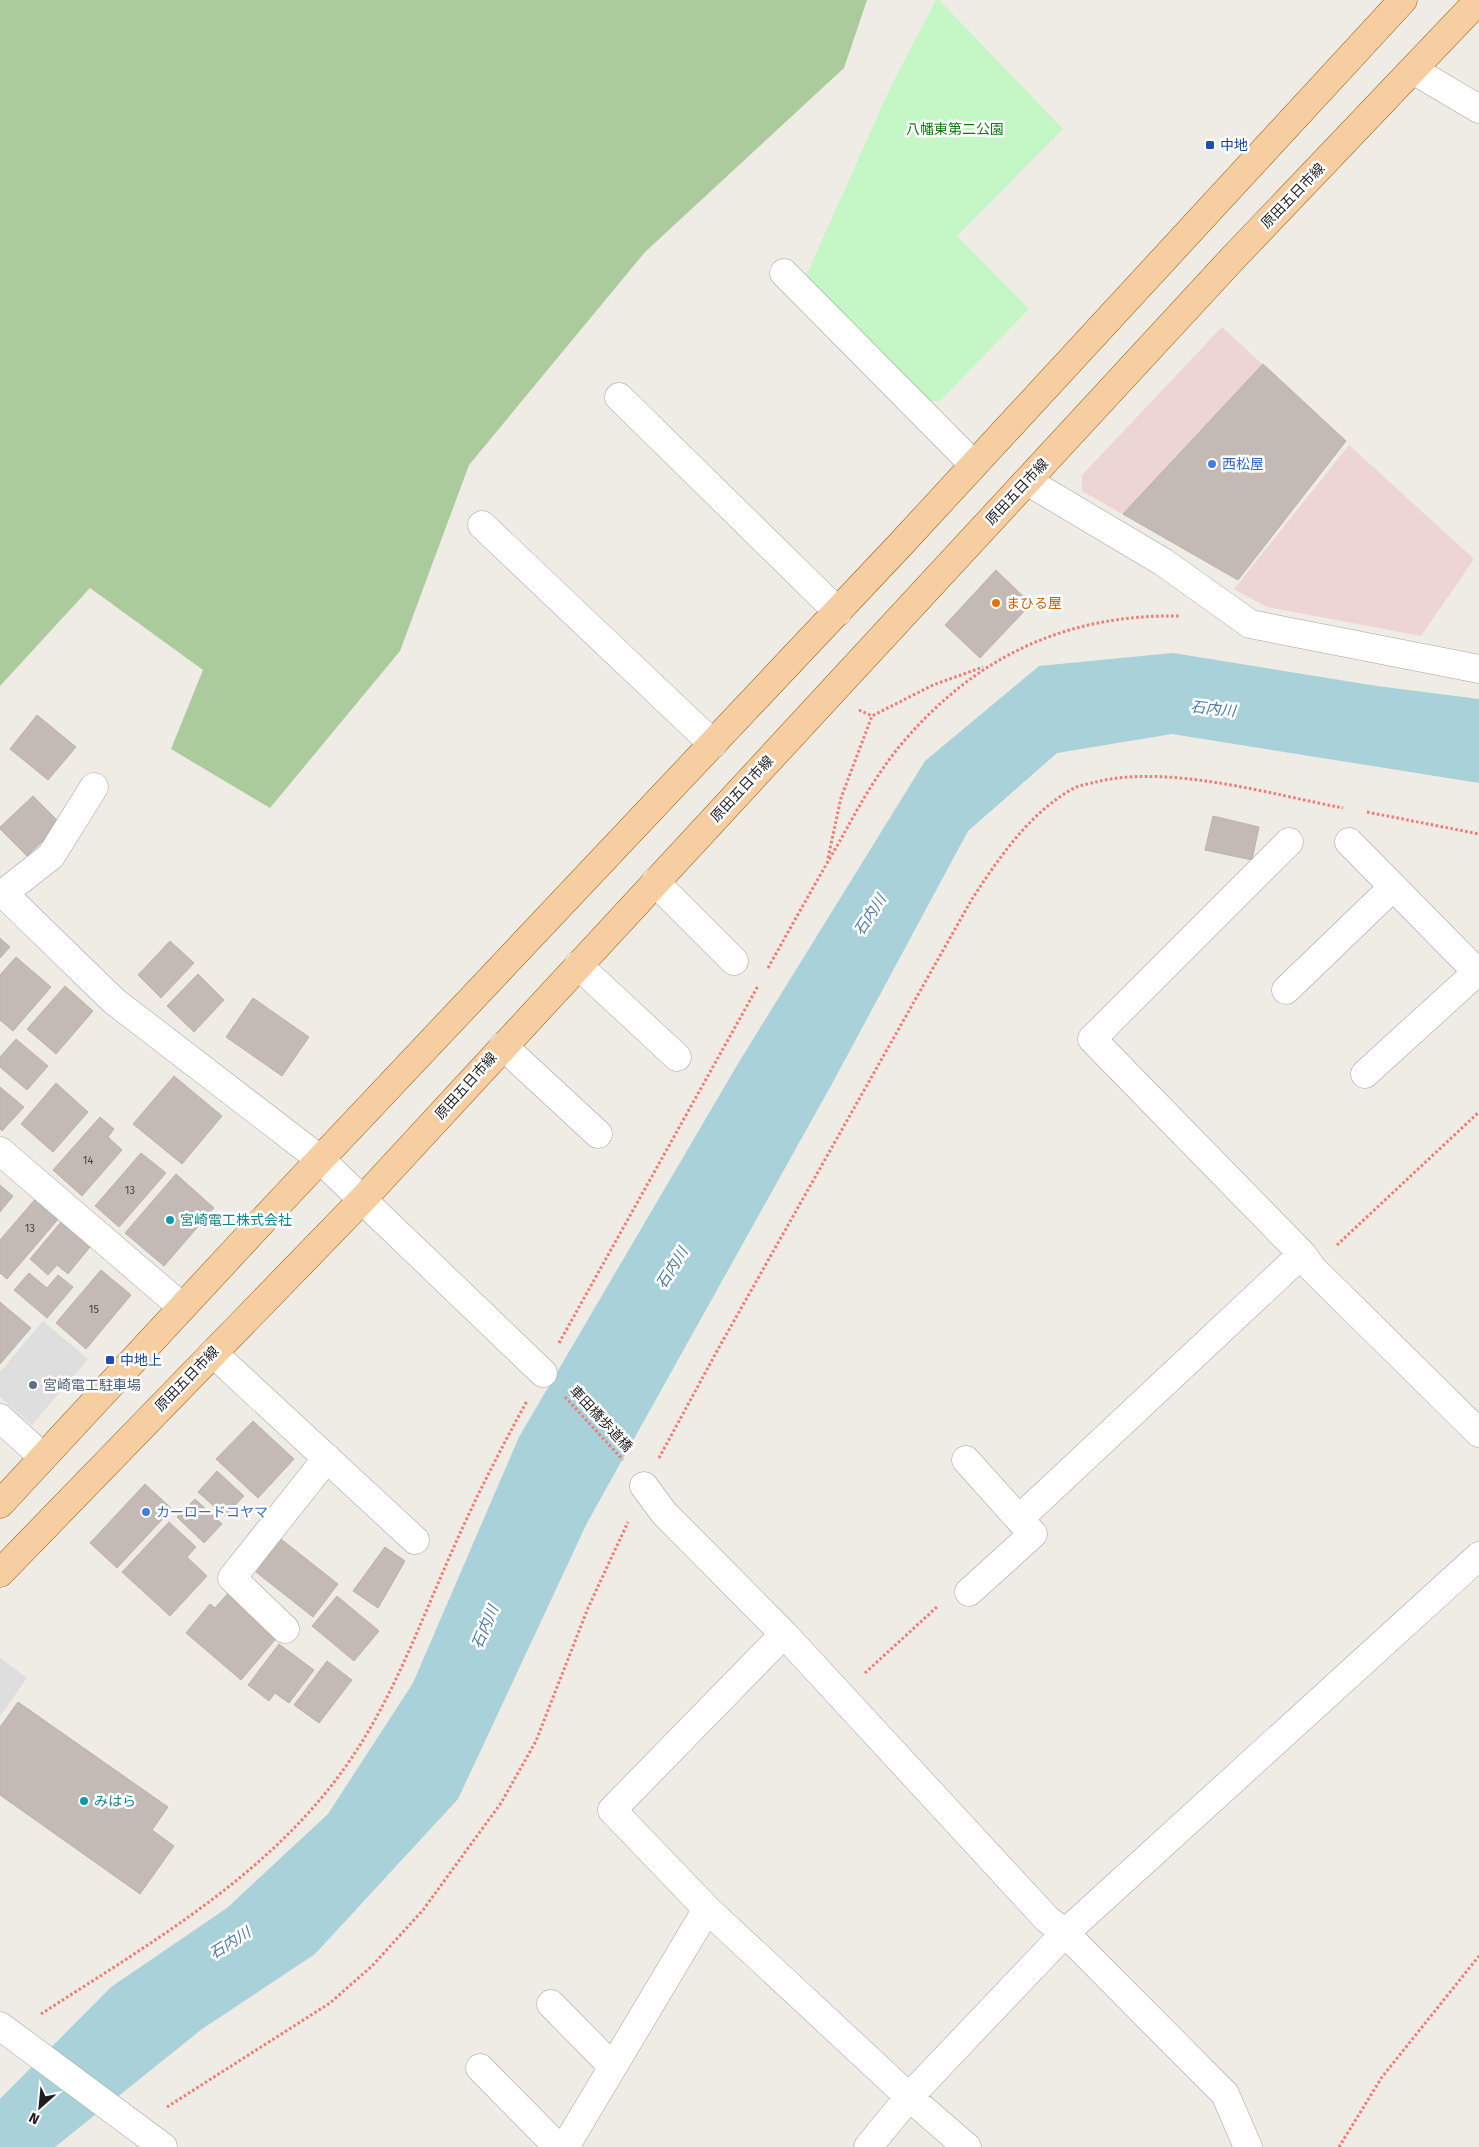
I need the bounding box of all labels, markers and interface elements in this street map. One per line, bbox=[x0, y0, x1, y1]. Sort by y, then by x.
park label: 八幡東第二公園 bbox=[906, 121, 1004, 138]
place label: 中地 bbox=[1220, 137, 1248, 154]
marker: 中地 bbox=[1204, 139, 1216, 151]
street label: 原田五日市線 bbox=[1258, 160, 1328, 232]
street label: 原田五日市線 bbox=[982, 455, 1052, 529]
place label: 西松屋 bbox=[1222, 456, 1264, 473]
marker: 西松屋 bbox=[1206, 458, 1218, 470]
place label: まひる屋 bbox=[1006, 595, 1062, 612]
marker: まひる屋 bbox=[990, 597, 1002, 609]
water label: 石内川 bbox=[1190, 698, 1238, 721]
street label: 原田五日市線 bbox=[707, 752, 777, 826]
water label: 石内川 bbox=[850, 890, 891, 939]
street label: 原田五日市線 bbox=[432, 1049, 500, 1123]
house number: 14 bbox=[83, 1154, 93, 1167]
house number: 13 bbox=[125, 1184, 135, 1197]
place label: 宮崎電工株式会社 bbox=[180, 1212, 292, 1229]
marker: 宮崎電工株式会社 bbox=[164, 1214, 176, 1226]
house number: 13 bbox=[25, 1222, 35, 1235]
water label: 石内川 bbox=[652, 1242, 693, 1292]
house number: 15 bbox=[89, 1303, 100, 1316]
street label: 原田五日市線 bbox=[152, 1343, 222, 1415]
place label: 中地上 bbox=[120, 1352, 162, 1369]
marker: 中地上 bbox=[104, 1354, 116, 1366]
place label: 宮崎電工駐車場 bbox=[43, 1377, 141, 1394]
marker: 宮崎電工駐車場 bbox=[27, 1379, 39, 1391]
street label: 車田橋歩道橋 bbox=[566, 1382, 636, 1456]
place label: カーロードコヤマ bbox=[156, 1504, 268, 1521]
marker: カーロードコヤマ bbox=[140, 1506, 152, 1518]
water label: 石内川 bbox=[468, 1601, 503, 1651]
place label: みはら bbox=[94, 1793, 136, 1810]
marker: みはら bbox=[78, 1795, 90, 1807]
water label: 石内川 bbox=[206, 1922, 256, 1963]
north arrow bbox=[15, 2082, 65, 2132]
text: N bbox=[26, 2108, 42, 2128]

